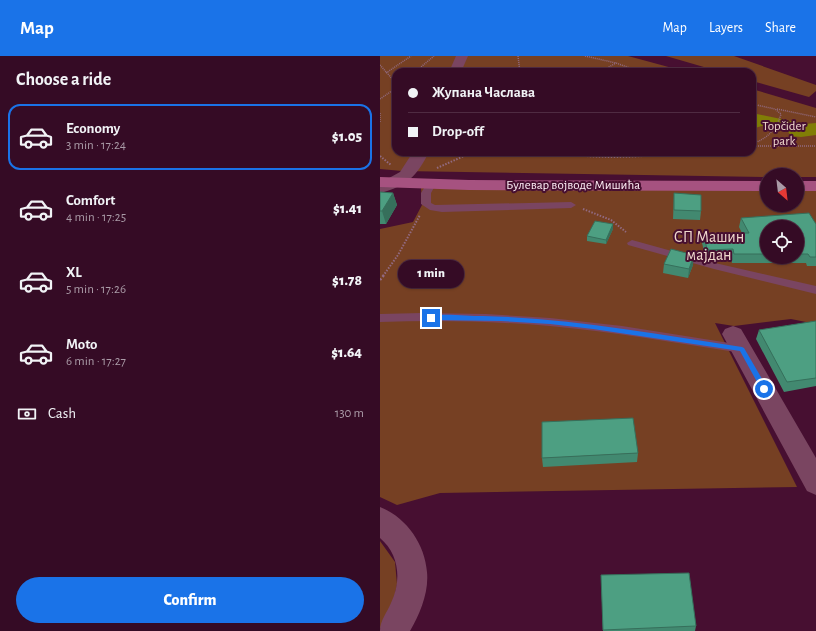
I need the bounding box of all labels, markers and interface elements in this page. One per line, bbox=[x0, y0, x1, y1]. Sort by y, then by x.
text: Map bbox=[20, 19, 54, 38]
text: Map bbox=[662, 21, 687, 35]
text: Layers bbox=[709, 21, 743, 35]
text: Share bbox=[765, 21, 796, 35]
text: Choose a ride bbox=[16, 71, 111, 89]
text: Жупана Часлава bbox=[432, 85, 535, 100]
icon: car bbox=[18, 119, 54, 155]
park label: Topčider park bbox=[762, 120, 807, 148]
text: Economy bbox=[66, 121, 120, 136]
text: Drop-off bbox=[432, 124, 484, 139]
text: $1.05 bbox=[332, 129, 362, 144]
text: 3 min · 17:24 bbox=[66, 139, 126, 152]
north arrow bbox=[760, 168, 804, 212]
map controls bbox=[760, 168, 804, 264]
street label: Булевар војводе Мишића bbox=[506, 179, 640, 192]
icon: car bbox=[18, 191, 54, 227]
text: Comfort bbox=[66, 193, 115, 208]
text: $1.41 bbox=[333, 201, 362, 216]
text: 4 min · 17:25 bbox=[66, 211, 126, 224]
button: locate bbox=[760, 220, 804, 264]
park label: СП Машин мајдан bbox=[674, 229, 744, 264]
callout: 1 min bbox=[398, 260, 464, 288]
icon: car bbox=[18, 263, 54, 299]
text: XL bbox=[66, 265, 82, 280]
text: 1 min bbox=[417, 267, 445, 280]
text: $1.78 bbox=[332, 273, 362, 288]
text: 5 min · 17:26 bbox=[66, 283, 126, 296]
route end bbox=[422, 309, 440, 327]
icon: car bbox=[18, 335, 54, 371]
text: Moto bbox=[66, 337, 98, 352]
text: $1.64 bbox=[331, 345, 362, 360]
text: 6 min · 17:27 bbox=[66, 355, 126, 368]
route start bbox=[755, 380, 773, 398]
icon: cash bbox=[16, 403, 38, 425]
text: Cash bbox=[48, 406, 76, 421]
text: 130 m bbox=[335, 407, 364, 420]
button: Confirm bbox=[16, 577, 364, 623]

